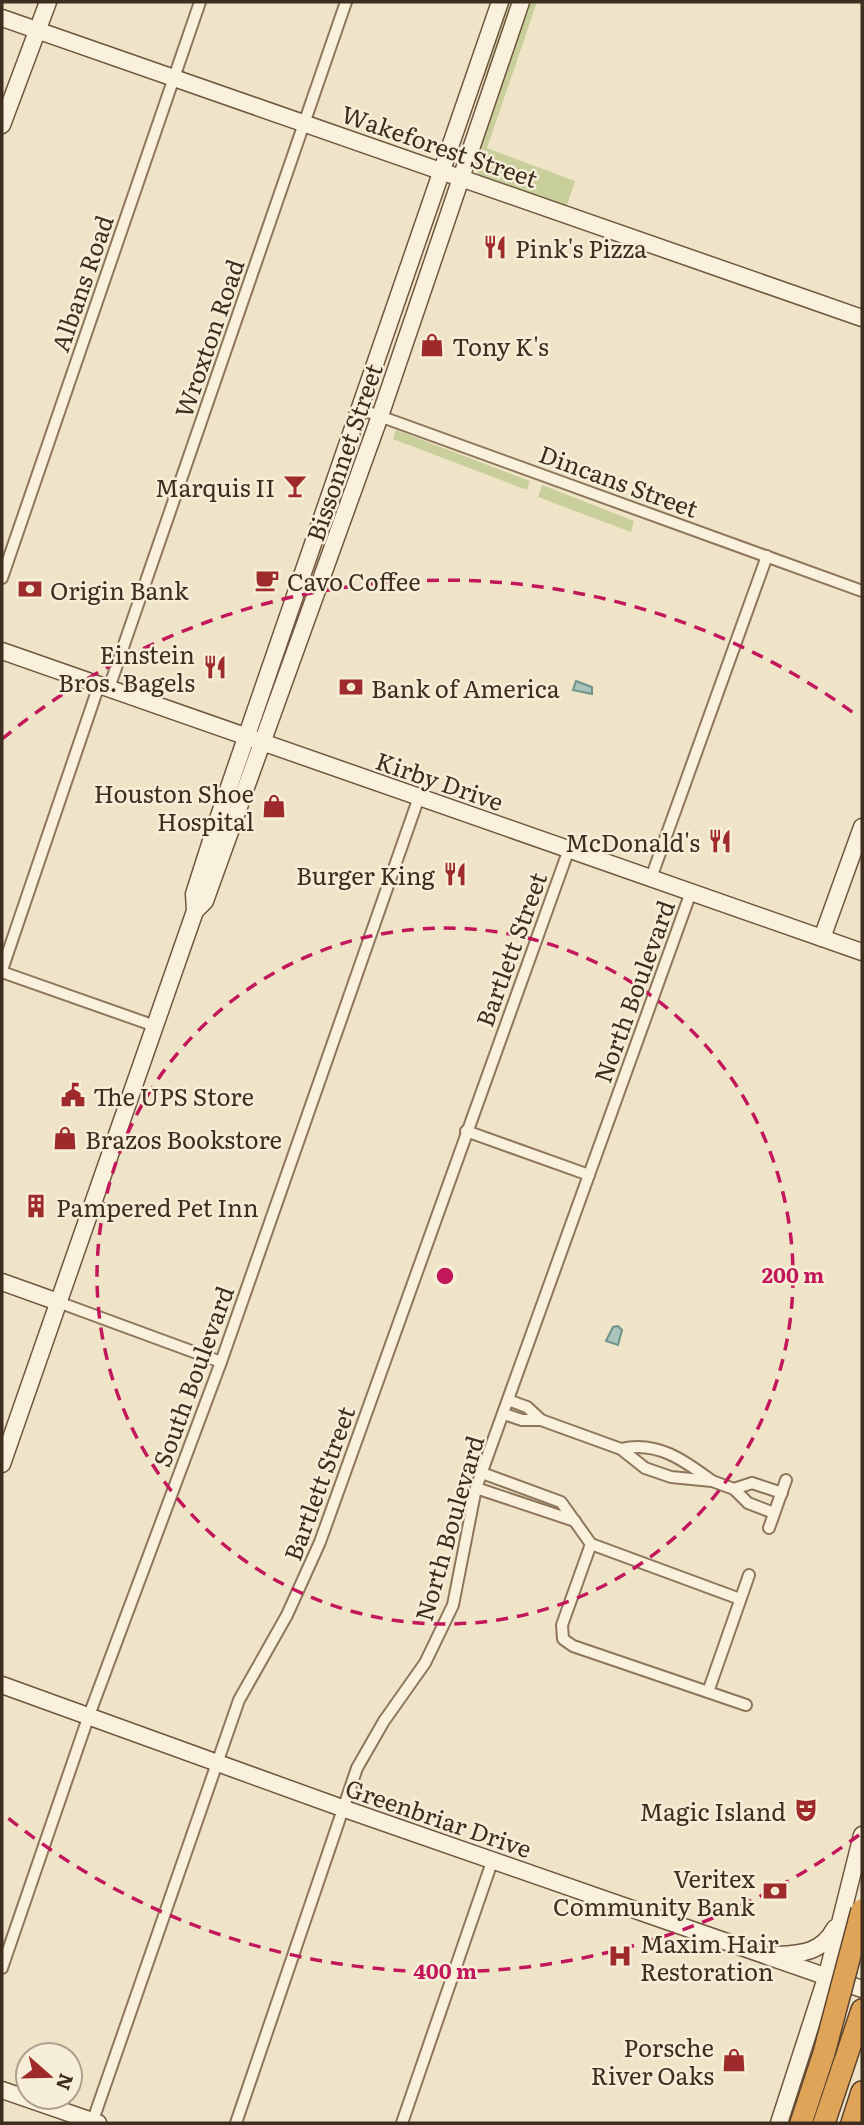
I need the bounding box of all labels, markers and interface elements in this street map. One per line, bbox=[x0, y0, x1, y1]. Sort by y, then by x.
street label: Wakeforest Street bbox=[337, 95, 543, 195]
street label: Albans Road bbox=[41, 210, 121, 356]
place label: Pink's Pizza bbox=[515, 230, 647, 265]
restaurant icon: Pink's Pizza bbox=[481, 233, 509, 261]
street label: Wroxton Road bbox=[165, 254, 252, 422]
place label: Tony K's bbox=[452, 328, 549, 363]
shop icon: Tony K's bbox=[418, 331, 446, 359]
street label: Bissonnet Street bbox=[296, 358, 390, 546]
street label: Dincans Street bbox=[535, 435, 704, 525]
place label: Marquis II bbox=[155, 469, 275, 504]
bar icon: Marquis II bbox=[281, 472, 309, 500]
place label: Cavo Coffee bbox=[287, 563, 421, 598]
cafe icon: Cavo Coffee bbox=[253, 566, 281, 594]
place label: Origin Bank bbox=[50, 572, 189, 607]
bank icon: Origin Bank bbox=[16, 575, 44, 603]
place label: Einstein Bros. Bagels bbox=[58, 636, 195, 699]
restaurant icon: Einstein Bros. Bagels bbox=[201, 653, 229, 681]
place label: Bank of America bbox=[371, 670, 560, 705]
bank icon: Bank of America bbox=[337, 673, 365, 701]
street label: Kirby Drive bbox=[371, 742, 509, 818]
place label: Houston Shoe Hospital bbox=[94, 775, 254, 838]
shop icon: Houston Shoe Hospital bbox=[260, 792, 288, 820]
place label: McDonald's bbox=[565, 824, 700, 859]
restaurant icon: McDonald's bbox=[706, 827, 734, 855]
place label: Burger King bbox=[296, 857, 436, 892]
restaurant icon: Burger King bbox=[441, 860, 469, 888]
street label: Bartlett Street bbox=[466, 866, 554, 1031]
street label: North Boulevard bbox=[584, 895, 682, 1087]
place label: The UPS Store bbox=[93, 1078, 254, 1113]
public building icon: The UPS Store bbox=[59, 1081, 87, 1109]
place label: Brazos Bookstore bbox=[85, 1121, 282, 1156]
shop icon: Brazos Bookstore bbox=[51, 1124, 79, 1152]
place label: Pampered Pet Inn bbox=[56, 1189, 259, 1224]
building icon: Pampered Pet Inn bbox=[22, 1192, 50, 1220]
text: 200 m bbox=[762, 1258, 824, 1289]
centre of rings bbox=[433, 1264, 457, 1288]
street label: South Boulevard bbox=[143, 1280, 241, 1471]
street label: Bartlett Street bbox=[274, 1400, 362, 1565]
street label: North Boulevard bbox=[405, 1431, 491, 1625]
street label: Greenbriar Drive bbox=[341, 1769, 537, 1865]
place label: Magic Island bbox=[639, 1793, 786, 1828]
theatre icon: Magic Island bbox=[792, 1796, 820, 1824]
place label: Veritex Community Bank bbox=[553, 1860, 755, 1923]
bank icon: Veritex Community Bank bbox=[761, 1877, 789, 1905]
place label: Maxim Hair Restoration bbox=[640, 1925, 779, 1988]
hospital icon: Maxim Hair Restoration bbox=[606, 1942, 634, 1970]
text: 400 m bbox=[413, 1954, 477, 1985]
place label: Porsche River Oaks bbox=[591, 2029, 714, 2092]
north arrow bbox=[14, 2041, 84, 2111]
shop icon: Porsche River Oaks bbox=[720, 2046, 748, 2074]
text: N bbox=[50, 2070, 82, 2094]

